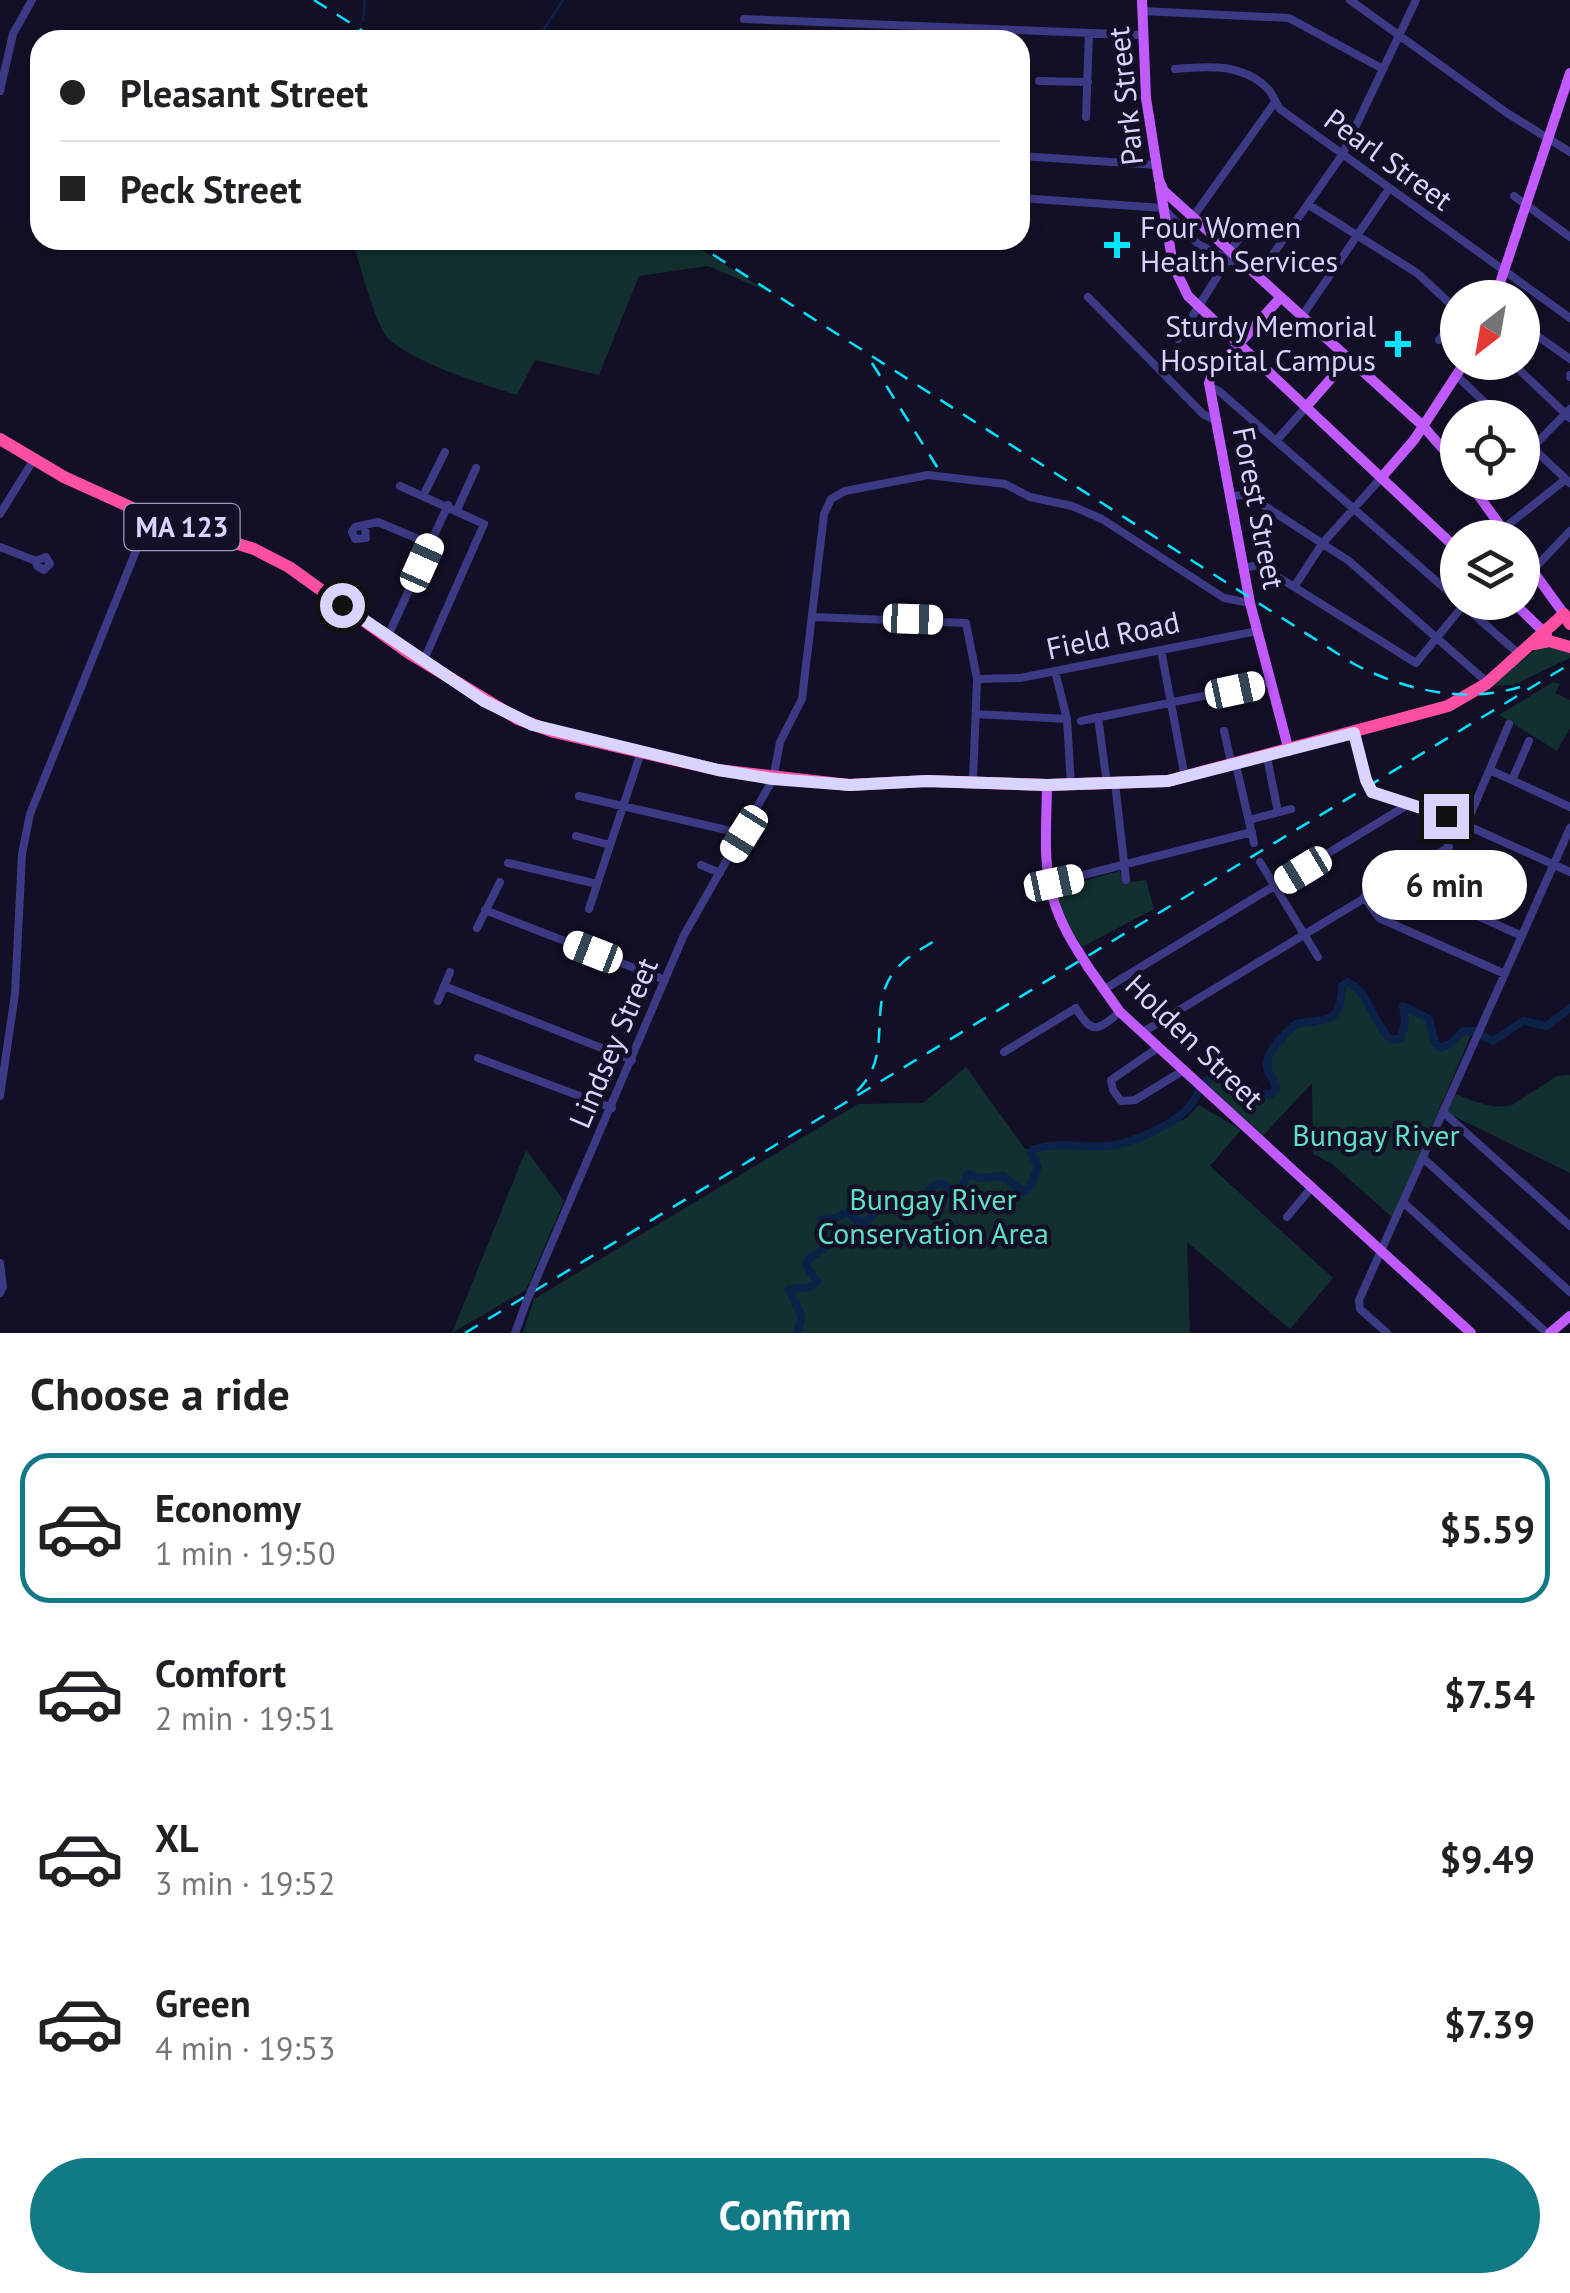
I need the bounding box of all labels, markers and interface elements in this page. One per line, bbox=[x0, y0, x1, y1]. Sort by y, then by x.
street label: Park Street bbox=[1098, 25, 1151, 167]
text: Pleasant Street bbox=[120, 68, 368, 117]
street label: Pearl Street bbox=[1317, 99, 1461, 218]
text: Peck Street bbox=[120, 164, 302, 213]
place label: Four Women Health Services bbox=[1140, 207, 1338, 280]
marker: Four Women Health Services bbox=[1104, 232, 1130, 258]
north arrow bbox=[1440, 280, 1540, 380]
map controls bbox=[1440, 280, 1540, 620]
place label: Sturdy Memorial Hospital Campus bbox=[1160, 306, 1376, 379]
marker: Sturdy Memorial Hospital Campus bbox=[1385, 331, 1411, 357]
button: locate bbox=[1440, 400, 1540, 500]
street label: Forest Street bbox=[1225, 423, 1294, 592]
road number: MA 123 bbox=[124, 504, 240, 550]
button: layers bbox=[1440, 520, 1540, 620]
car bbox=[396, 529, 448, 597]
route start bbox=[320, 583, 365, 628]
street label: Field Road bbox=[1043, 601, 1183, 668]
car bbox=[882, 603, 944, 635]
car bbox=[1203, 669, 1267, 711]
route end bbox=[1424, 794, 1469, 839]
car bbox=[715, 801, 773, 867]
car bbox=[1270, 842, 1336, 898]
callout: 6 min bbox=[1364, 851, 1528, 921]
car bbox=[1022, 862, 1086, 904]
text: 6 min bbox=[1405, 864, 1484, 906]
car bbox=[560, 927, 626, 977]
street label: Lindsey Street bbox=[559, 952, 666, 1133]
street label: Holden Street bbox=[1118, 965, 1272, 1117]
park label: Bungay River bbox=[1292, 1115, 1460, 1154]
park label: Bungay River Conservation Area bbox=[817, 1179, 1049, 1252]
text: Choose a ride bbox=[30, 1364, 290, 1422]
icon: car bbox=[35, 1483, 125, 1573]
text: Economy bbox=[155, 1483, 301, 1532]
text: $5.59 bbox=[1439, 1504, 1535, 1553]
text: 1 min · 19:50 bbox=[155, 1532, 335, 1574]
icon: car bbox=[35, 1648, 125, 1738]
text: Comfort bbox=[155, 1648, 286, 1697]
text: $7.54 bbox=[1444, 1669, 1535, 1718]
text: 2 min · 19:51 bbox=[155, 1697, 335, 1739]
icon: car bbox=[35, 1813, 125, 1903]
text: XL bbox=[155, 1813, 199, 1862]
text: $9.49 bbox=[1439, 1834, 1535, 1883]
text: 3 min · 19:52 bbox=[155, 1862, 335, 1904]
icon: car bbox=[35, 1978, 125, 2068]
text: Green bbox=[155, 1978, 251, 2027]
text: $7.39 bbox=[1444, 1999, 1535, 2048]
text: 4 min · 19:53 bbox=[155, 2027, 335, 2069]
button: Confirm bbox=[30, 2158, 1540, 2273]

